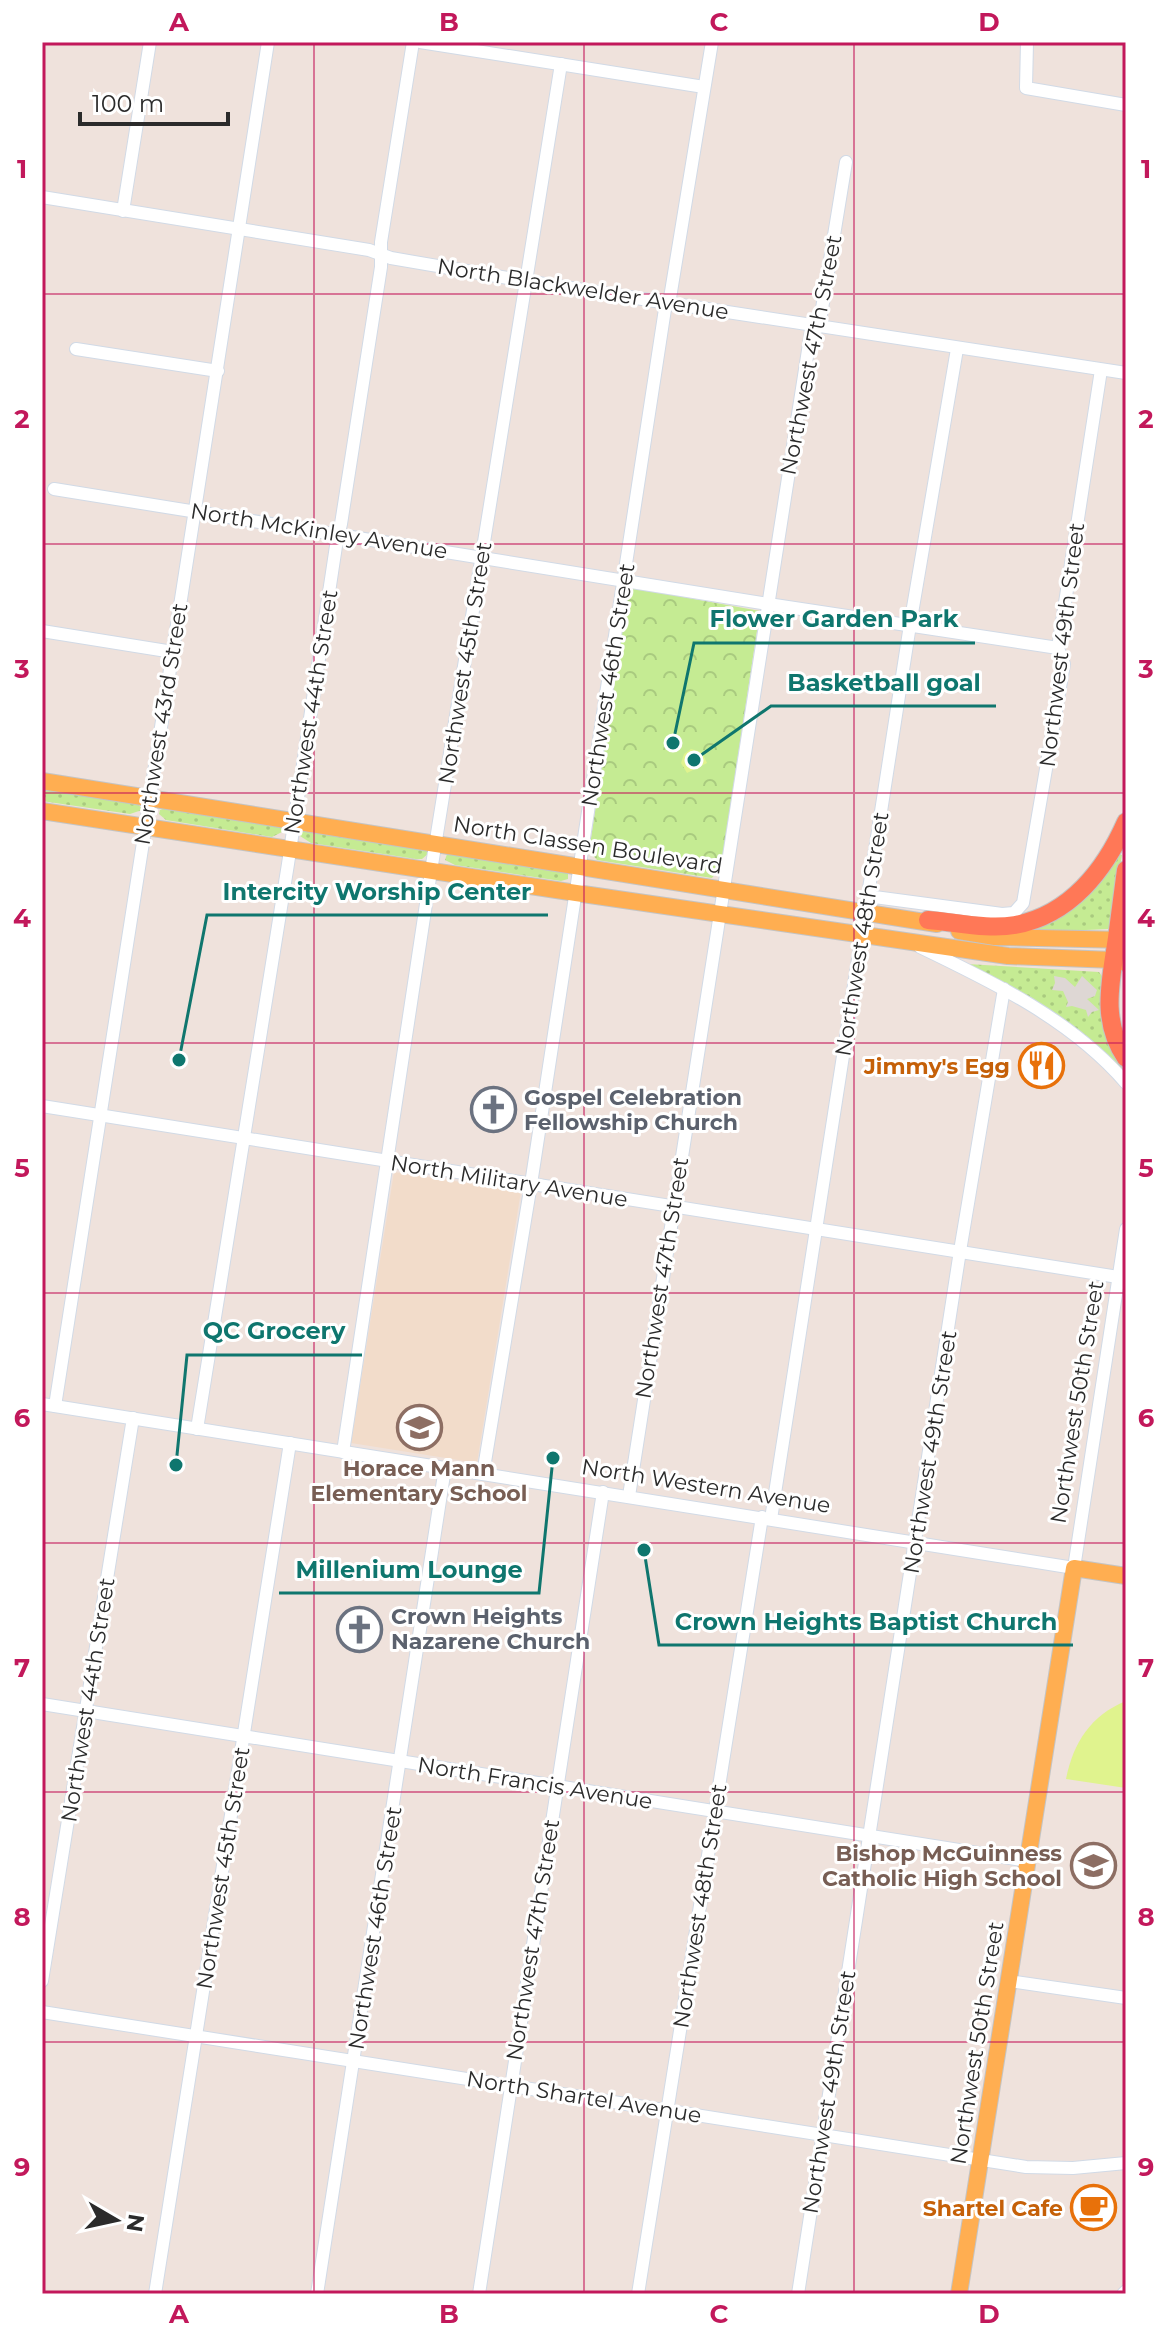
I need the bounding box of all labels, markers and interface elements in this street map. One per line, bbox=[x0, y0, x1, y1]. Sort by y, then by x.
text: A bbox=[168, 6, 190, 38]
text: B bbox=[439, 6, 459, 38]
text: C bbox=[710, 6, 729, 38]
text: D bbox=[978, 6, 1000, 38]
scale bar bbox=[80, 76, 228, 126]
text: 100 m bbox=[92, 89, 164, 118]
text: 1 bbox=[17, 153, 27, 185]
text: 1 bbox=[1141, 153, 1151, 185]
street label: Northwest 47th Street bbox=[774, 232, 848, 477]
street label: North Blackwelder Avenue bbox=[435, 253, 731, 325]
text: 2 bbox=[14, 403, 30, 435]
text: 2 bbox=[1138, 403, 1154, 435]
street label: North McKinley Avenue bbox=[188, 497, 450, 565]
street label: Northwest 49th Street bbox=[1034, 521, 1090, 769]
street label: Northwest 45th Street bbox=[432, 540, 498, 786]
street label: Northwest 46th Street bbox=[575, 561, 641, 809]
street label: Northwest 44th Street bbox=[278, 588, 344, 836]
callout: Flower Garden Park bbox=[694, 595, 975, 643]
street label: Northwest 43rd Street bbox=[129, 601, 193, 847]
text: Flower Garden Park bbox=[710, 604, 959, 633]
text: 3 bbox=[13, 653, 30, 685]
text: 3 bbox=[1137, 653, 1154, 685]
callout: Basketball goal bbox=[771, 658, 996, 706]
text: Basketball goal bbox=[787, 668, 981, 697]
street label: North Classen Boulevard bbox=[451, 810, 725, 880]
street label: Northwest 48th Street bbox=[829, 810, 895, 1058]
callout: Intercity Worship Center bbox=[207, 867, 548, 915]
text: Intercity Worship Center bbox=[223, 877, 531, 906]
text: 4 bbox=[13, 902, 31, 934]
text: 4 bbox=[1137, 902, 1155, 934]
restaurant icon: Jimmy's Egg bbox=[1017, 1042, 1065, 1090]
place label: Jimmy's Egg bbox=[863, 1053, 1010, 1080]
place label: Gospel Celebration Fellowship Church bbox=[524, 1084, 742, 1136]
church icon: Gospel Celebration Fellowship Church bbox=[469, 1086, 517, 1134]
street label: North Military Avenue bbox=[388, 1149, 630, 1213]
text: 5 bbox=[14, 1152, 30, 1184]
text: 5 bbox=[1138, 1152, 1154, 1184]
street label: Northwest 47th Street bbox=[630, 1155, 694, 1401]
street label: Northwest 50th Street bbox=[1044, 1279, 1110, 1525]
callout: QC Grocery bbox=[187, 1307, 362, 1355]
text: QC Grocery bbox=[203, 1316, 346, 1345]
street label: Northwest 49th Street bbox=[897, 1328, 963, 1576]
text: 6 bbox=[14, 1402, 31, 1434]
text: 6 bbox=[1138, 1402, 1155, 1434]
school or university icon: Horace Mann Elementary School bbox=[395, 1403, 443, 1451]
street label: North Western Avenue bbox=[580, 1453, 832, 1519]
place label: Horace Mann Elementary School bbox=[311, 1455, 527, 1507]
callout: Millenium Lounge bbox=[279, 1545, 539, 1593]
text: Millenium Lounge bbox=[295, 1555, 523, 1584]
street label: Northwest 44th Street bbox=[55, 1576, 121, 1824]
callout: Crown Heights Baptist Church bbox=[659, 1597, 1073, 1645]
place label: Crown Heights Nazarene Church bbox=[391, 1603, 590, 1655]
church icon: Crown Heights Nazarene Church bbox=[336, 1605, 384, 1653]
text: Crown Heights Baptist Church bbox=[675, 1607, 1057, 1636]
text: 7 bbox=[14, 1652, 30, 1684]
text: 7 bbox=[1138, 1652, 1154, 1684]
street label: Northwest 45th Street bbox=[190, 1745, 256, 1991]
street label: North Francis Avenue bbox=[416, 1751, 654, 1815]
street label: Northwest 48th Street bbox=[667, 1782, 733, 2030]
street label: Northwest 46th Street bbox=[342, 1804, 408, 2052]
street label: Northwest 47th Street bbox=[501, 1817, 565, 2063]
place label: Bishop McGuinness Catholic High School bbox=[822, 1840, 1062, 1892]
school or university icon: Bishop McGuinness Catholic High School bbox=[1069, 1842, 1117, 1890]
text: 8 bbox=[13, 1901, 31, 1933]
text: 8 bbox=[1137, 1901, 1155, 1933]
street label: Northwest 50th Street bbox=[944, 1920, 1010, 2166]
street label: Northwest 49th Street bbox=[796, 1968, 862, 2216]
street label: North Shartel Avenue bbox=[465, 2065, 703, 2129]
text: 9 bbox=[14, 2151, 30, 2183]
text: 9 bbox=[1138, 2151, 1154, 2183]
north arrow bbox=[76, 2180, 156, 2260]
cafe icon: Shartel Cafe bbox=[1070, 2184, 1118, 2232]
place label: Shartel Cafe bbox=[923, 2195, 1063, 2222]
text: N bbox=[121, 2212, 150, 2234]
text: A bbox=[168, 2298, 190, 2330]
text: B bbox=[439, 2298, 459, 2330]
text: C bbox=[710, 2298, 729, 2330]
text: D bbox=[978, 2298, 1000, 2330]

